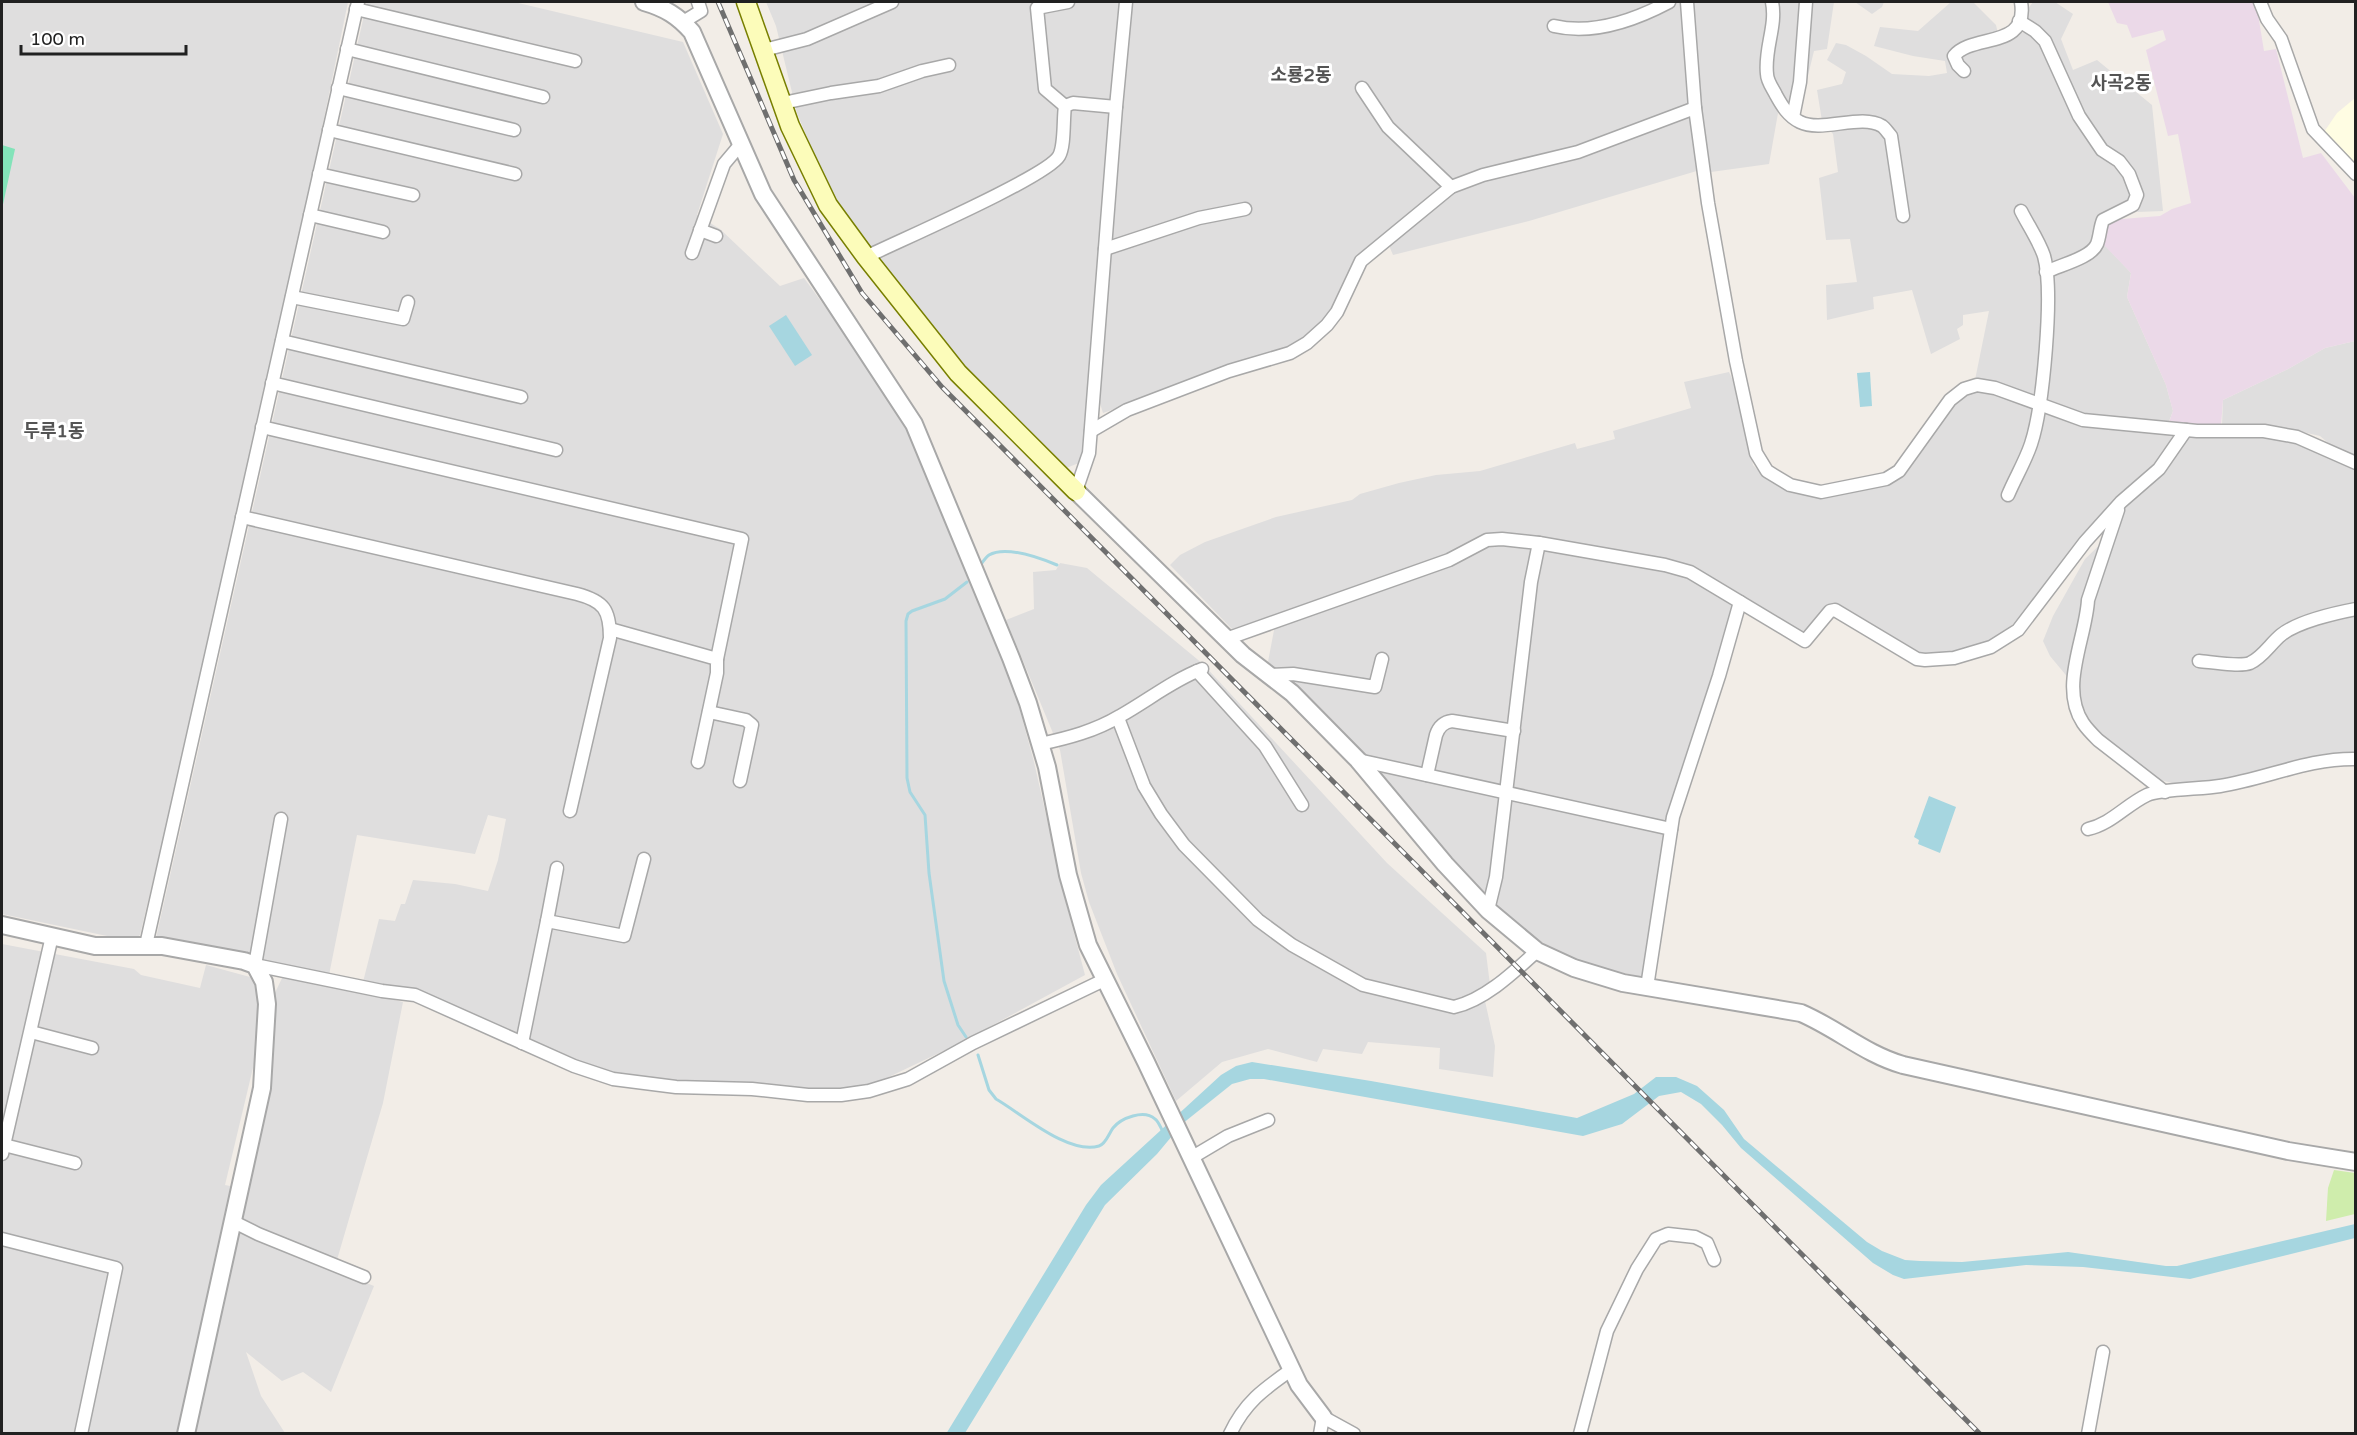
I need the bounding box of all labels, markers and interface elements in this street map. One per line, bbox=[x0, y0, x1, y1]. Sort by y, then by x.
scale bar bbox=[21, 18, 186, 56]
text: 100 m bbox=[30, 28, 85, 50]
district label: 소룡2동 bbox=[1271, 64, 1331, 86]
district label: 사곡2동 bbox=[2091, 72, 2151, 94]
district label: 두루1동 bbox=[24, 420, 84, 442]

